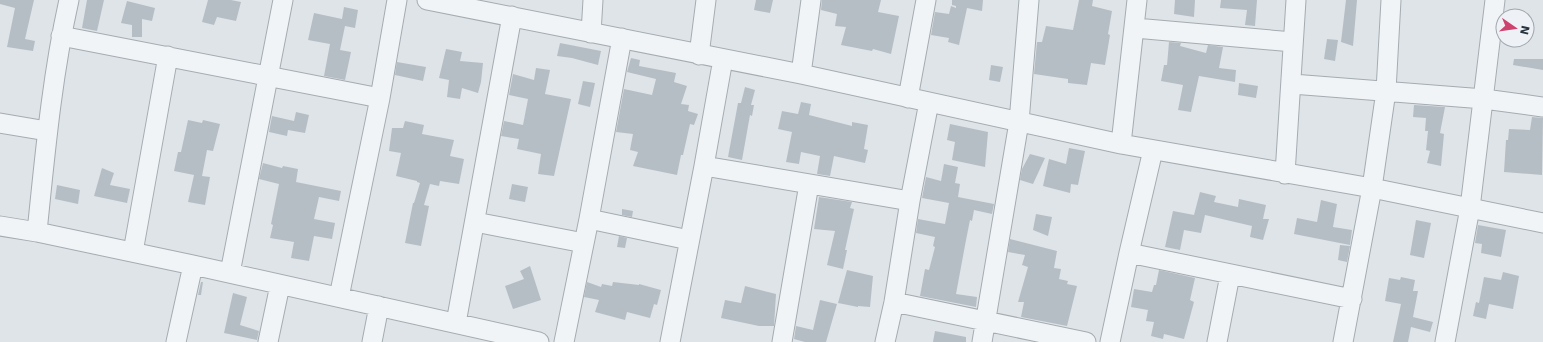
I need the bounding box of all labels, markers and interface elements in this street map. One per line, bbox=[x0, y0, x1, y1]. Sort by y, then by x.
north arrow bbox=[1495, 8, 1535, 48]
text: N bbox=[1517, 24, 1532, 36]

